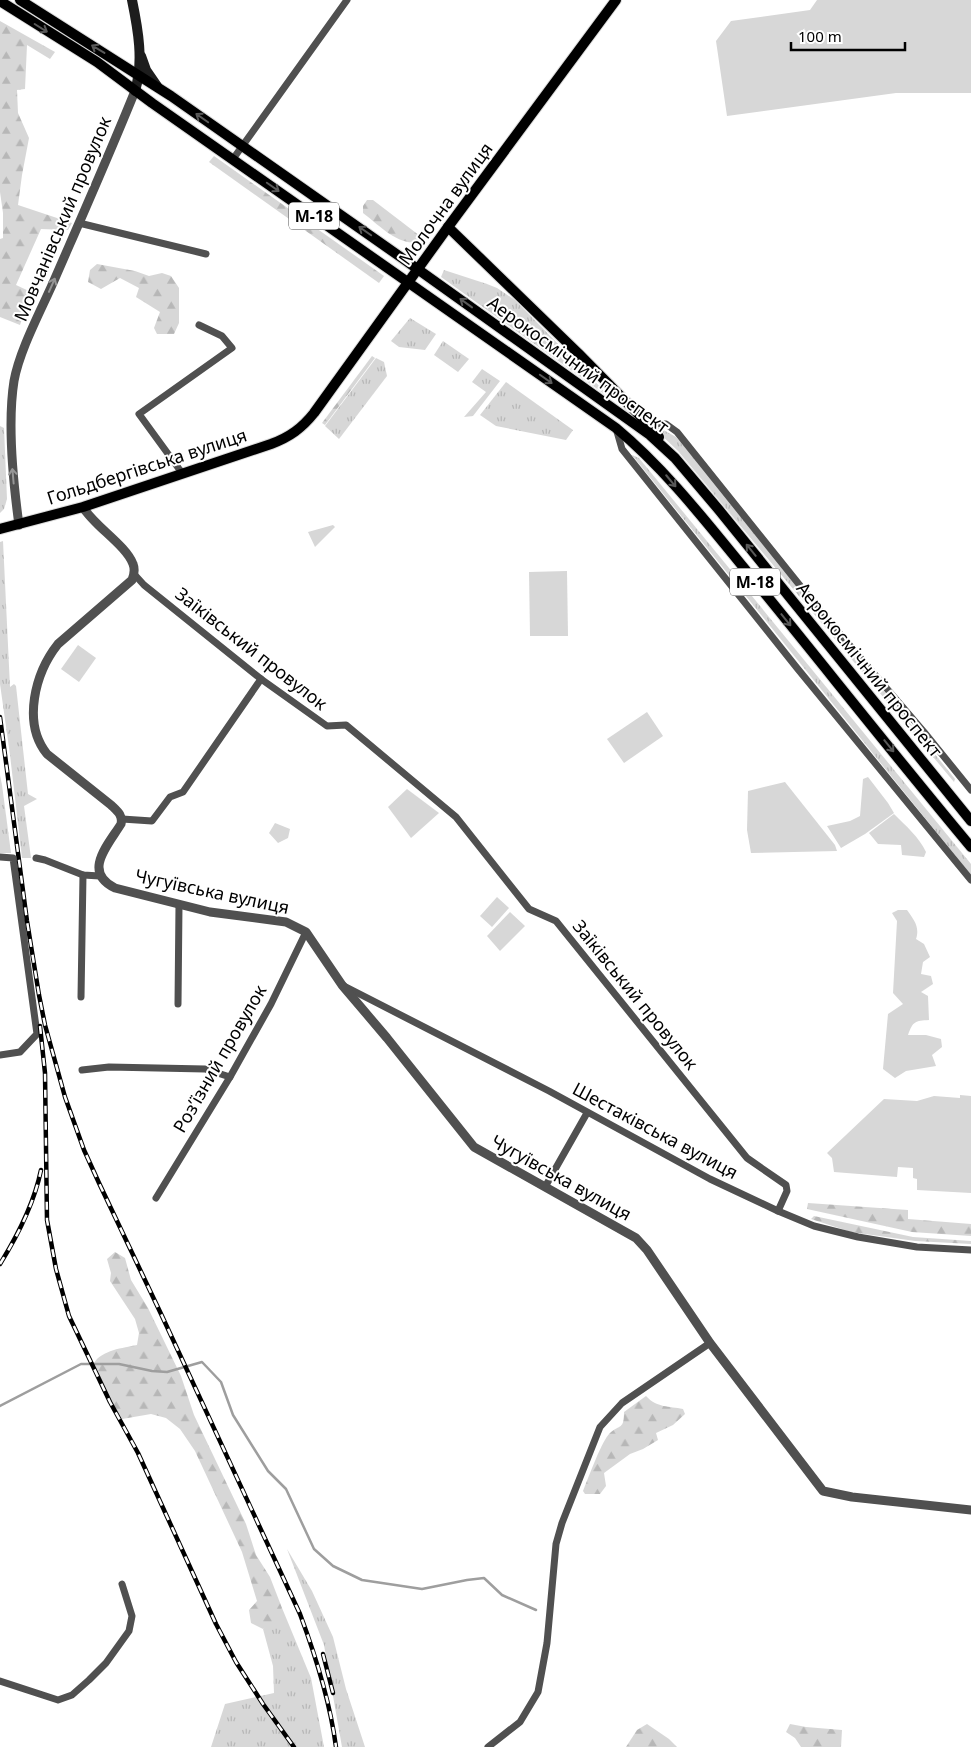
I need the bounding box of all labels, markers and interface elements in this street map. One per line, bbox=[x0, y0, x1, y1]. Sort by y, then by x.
scale bar bbox=[791, 20, 905, 52]
one-way arrow bbox=[34, 22, 48, 33]
text: 100 m bbox=[798, 26, 842, 46]
one-way arrow bbox=[91, 43, 105, 54]
street label: Мовчанівський провулок bbox=[8, 112, 116, 325]
one-way arrow bbox=[195, 113, 209, 123]
street label: Молочна вулиця bbox=[393, 137, 498, 269]
one-way arrow bbox=[266, 182, 280, 192]
road number: М-18 bbox=[289, 202, 339, 230]
one-way arrow bbox=[358, 226, 372, 236]
one-way arrow bbox=[48, 278, 57, 293]
street label: Аерокосмічний проспект bbox=[483, 290, 675, 439]
one-way arrow bbox=[459, 298, 473, 308]
one-way arrow bbox=[539, 374, 553, 384]
street label: Гольдбергівська вулиця bbox=[44, 422, 250, 510]
one-way arrow bbox=[9, 469, 18, 485]
one-way arrow bbox=[666, 474, 677, 487]
one-way arrow bbox=[746, 544, 757, 557]
road number: М-18 bbox=[730, 568, 780, 596]
street label: Аерокосмічний проспект bbox=[792, 577, 948, 762]
street label: Заїківський провулок bbox=[171, 581, 333, 715]
one-way arrow bbox=[780, 613, 791, 626]
one-way arrow bbox=[883, 739, 894, 752]
street label: Чугуївська вулиця bbox=[133, 863, 292, 919]
street label: Заїківський провулок bbox=[568, 914, 704, 1075]
street label: Роз’їзний провулок bbox=[167, 980, 271, 1137]
street label: Шестаківська вулиця bbox=[569, 1076, 742, 1184]
street label: Чугуївська вулиця bbox=[487, 1129, 636, 1226]

